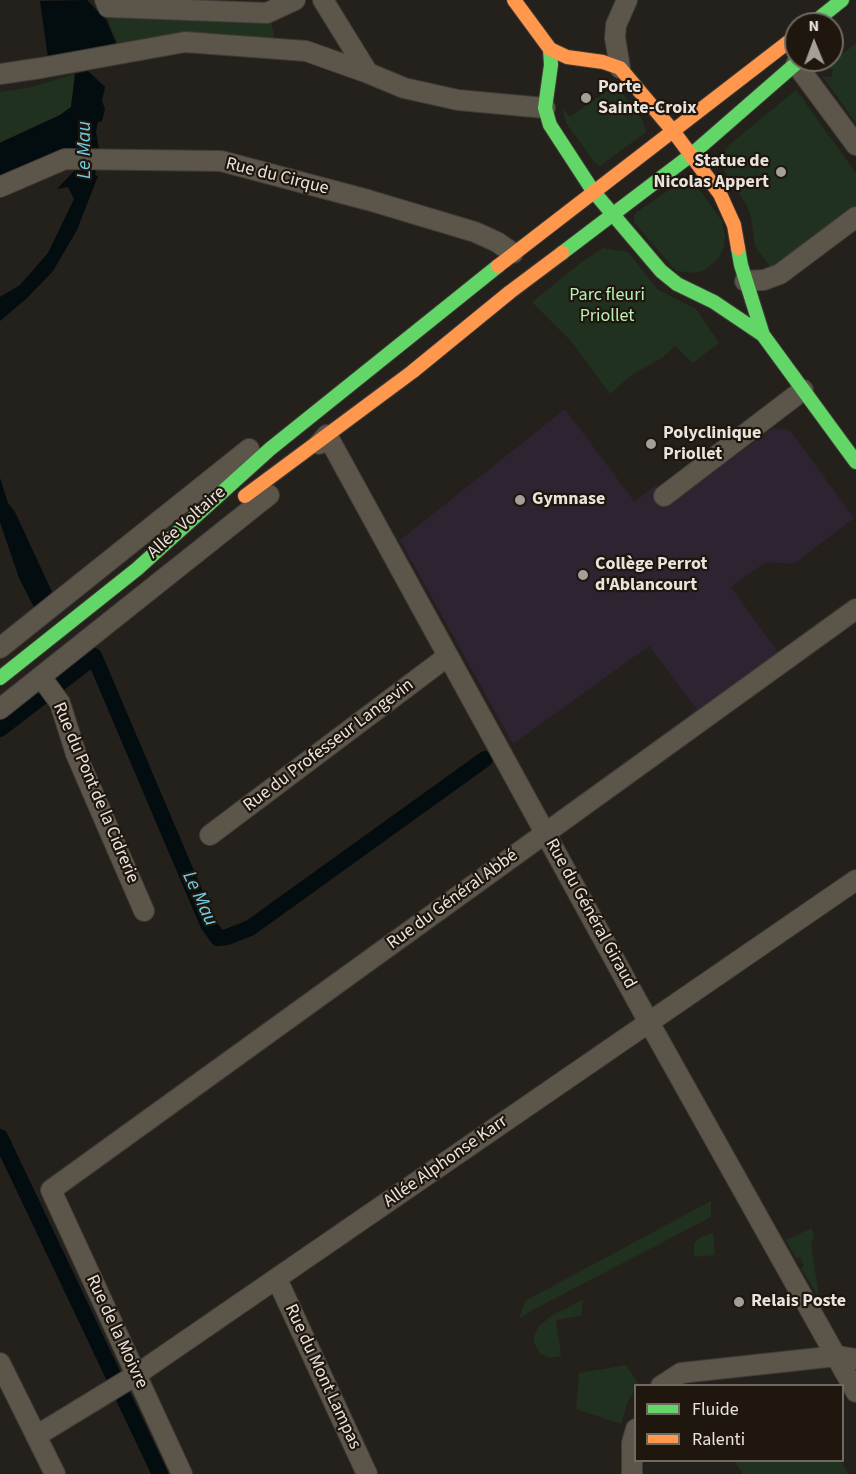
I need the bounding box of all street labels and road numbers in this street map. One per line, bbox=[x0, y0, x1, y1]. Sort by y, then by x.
street label: Rue du Cirque bbox=[223, 154, 331, 200]
street label: Allée Voltaire bbox=[143, 482, 231, 564]
street label: Rue du Professeur Langevin bbox=[240, 675, 418, 817]
street label: Rue du Pont de la Cidrerie bbox=[47, 699, 143, 887]
street label: Rue du Général Giraud bbox=[540, 835, 640, 993]
street label: Rue du Général Abbé bbox=[383, 845, 523, 955]
street label: Allée Alphonse Karr bbox=[380, 1111, 512, 1213]
street label: Rue de la Moivre bbox=[80, 1272, 152, 1392]
street label: Rue du Mont Lampas bbox=[279, 1301, 365, 1453]

